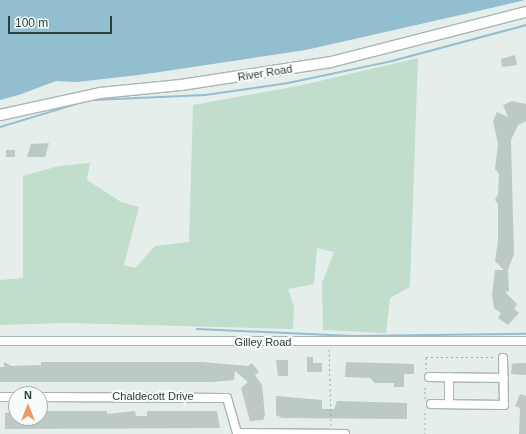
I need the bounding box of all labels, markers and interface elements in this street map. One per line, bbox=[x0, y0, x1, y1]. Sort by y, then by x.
scale bar bbox=[10, 8, 114, 34]
text: 100 m bbox=[15, 16, 48, 30]
street label: River Road bbox=[237, 62, 293, 84]
street label: Gilley Road bbox=[235, 335, 291, 349]
north arrow bbox=[8, 386, 48, 426]
text: N bbox=[24, 389, 32, 401]
street label: Chaldecott Drive bbox=[112, 389, 194, 403]

